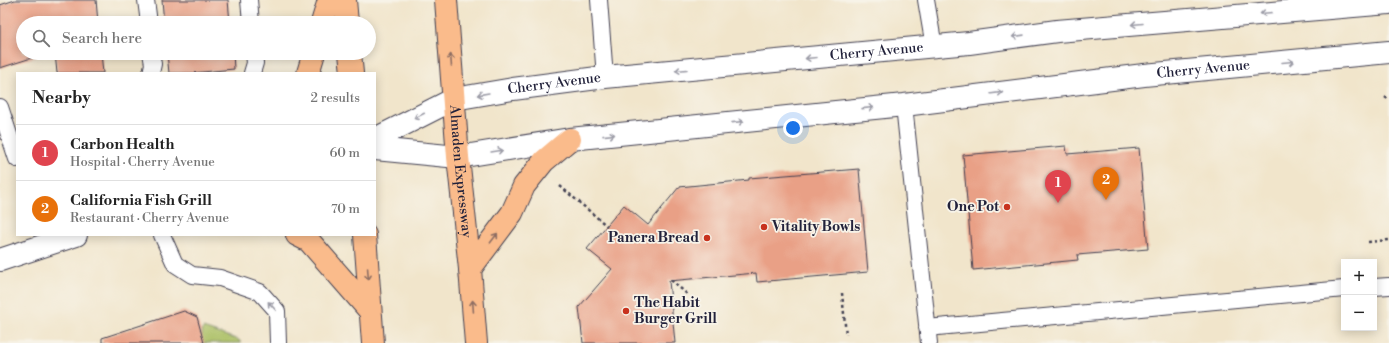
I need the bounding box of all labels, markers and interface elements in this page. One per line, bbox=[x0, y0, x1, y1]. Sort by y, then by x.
one-way arrow bbox=[1260, 10, 1273, 17]
search box bbox=[16, 16, 376, 60]
one-way arrow bbox=[1131, 21, 1144, 28]
icon: search bbox=[30, 27, 52, 49]
text: Search here bbox=[62, 29, 142, 48]
one-way arrow bbox=[1012, 32, 1025, 40]
street label: Cherry Avenue bbox=[829, 38, 924, 65]
one-way arrow bbox=[448, 54, 455, 67]
one-way arrow bbox=[805, 55, 818, 62]
street label: Cherry Avenue bbox=[1156, 56, 1251, 83]
one-way arrow bbox=[1281, 58, 1294, 65]
one-way arrow bbox=[675, 67, 688, 74]
street label: Cherry Avenue bbox=[506, 69, 602, 99]
text: Nearby bbox=[32, 87, 91, 109]
one-way arrow bbox=[990, 89, 1003, 97]
text: 2 results bbox=[311, 90, 360, 106]
one-way arrow bbox=[477, 90, 490, 98]
street label: Almaden Expressway bbox=[445, 103, 476, 239]
one-way arrow bbox=[861, 105, 874, 112]
one-way arrow bbox=[414, 113, 426, 121]
one-way arrow bbox=[731, 118, 744, 125]
your location bbox=[783, 118, 803, 138]
one-way arrow bbox=[602, 131, 615, 139]
text: Carbon Health bbox=[70, 135, 174, 154]
text: 1 bbox=[42, 145, 48, 161]
text: 60 m bbox=[329, 145, 360, 161]
one-way arrow bbox=[490, 146, 503, 154]
text: Hospital · Cherry Avenue bbox=[70, 154, 215, 170]
pin: 2 bbox=[1093, 167, 1119, 200]
pin: 1 bbox=[1045, 170, 1071, 203]
text: California Fish Grill bbox=[70, 191, 212, 210]
place label: One Pot bbox=[947, 198, 1000, 216]
text: 2 bbox=[41, 201, 49, 217]
text: 70 m bbox=[331, 201, 360, 217]
marker: One Pot bbox=[1002, 202, 1012, 212]
text: Restaurant · Cherry Avenue bbox=[70, 210, 229, 226]
place label: Vitality Bowls bbox=[771, 218, 860, 236]
marker: Vitality Bowls bbox=[759, 222, 769, 232]
place label: Panera Bread bbox=[608, 229, 699, 247]
one-way arrow bbox=[490, 232, 498, 243]
marker: Panera Bread bbox=[702, 233, 712, 243]
map controls bbox=[1341, 259, 1377, 331]
button: + bbox=[1341, 259, 1377, 295]
one-way arrow bbox=[364, 267, 371, 280]
place label: The Habit Burger Grill bbox=[634, 294, 717, 328]
button: − bbox=[1341, 295, 1377, 331]
one-way arrow bbox=[469, 300, 477, 313]
one-way arrow bbox=[267, 301, 277, 311]
marker: The Habit Burger Grill bbox=[621, 306, 631, 316]

